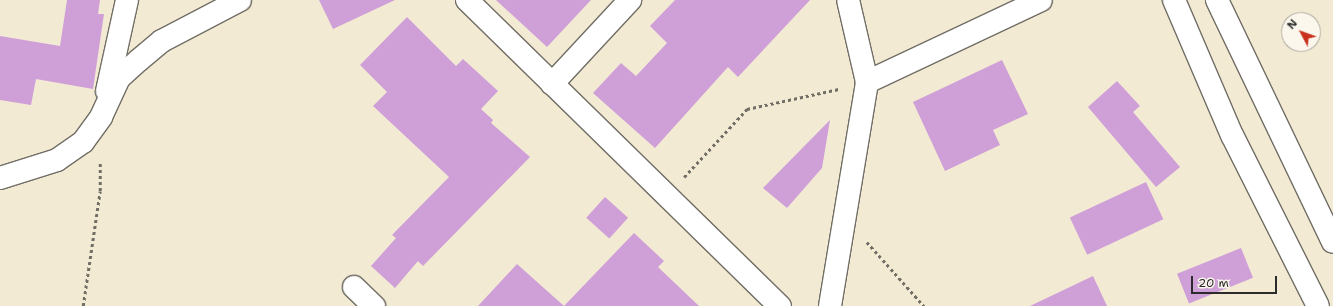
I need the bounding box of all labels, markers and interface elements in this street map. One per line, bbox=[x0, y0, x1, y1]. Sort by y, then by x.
north arrow bbox=[1281, 12, 1321, 52]
text: N bbox=[1284, 16, 1301, 33]
scale bar bbox=[1193, 268, 1279, 294]
text: 20 m bbox=[1198, 275, 1229, 291]

